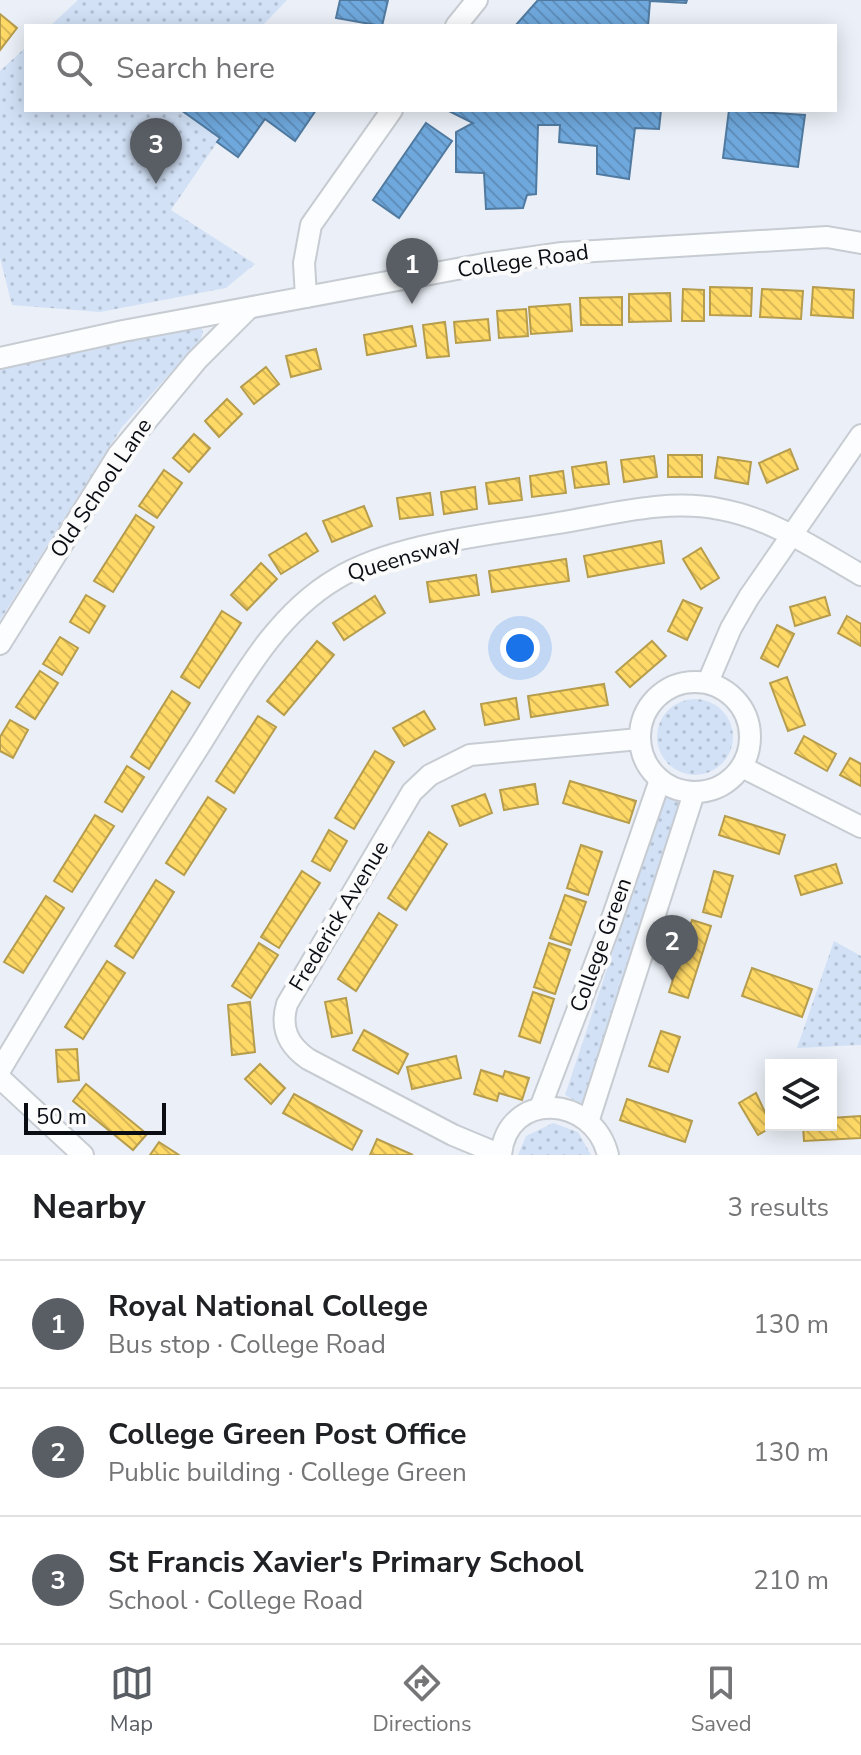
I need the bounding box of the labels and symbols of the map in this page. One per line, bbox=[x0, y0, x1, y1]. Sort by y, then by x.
pin: 3 bbox=[130, 118, 182, 184]
street label: College Road bbox=[455, 237, 591, 285]
pin: 1 bbox=[386, 238, 438, 304]
street label: Old School Lane bbox=[43, 412, 159, 564]
street label: Queensway bbox=[344, 527, 465, 588]
your location bbox=[500, 628, 540, 668]
street label: Frederick Avenue bbox=[282, 835, 396, 997]
street label: College Green bbox=[563, 874, 639, 1016]
pin: 2 bbox=[646, 915, 698, 981]
scale bar bbox=[24, 1099, 166, 1135]

